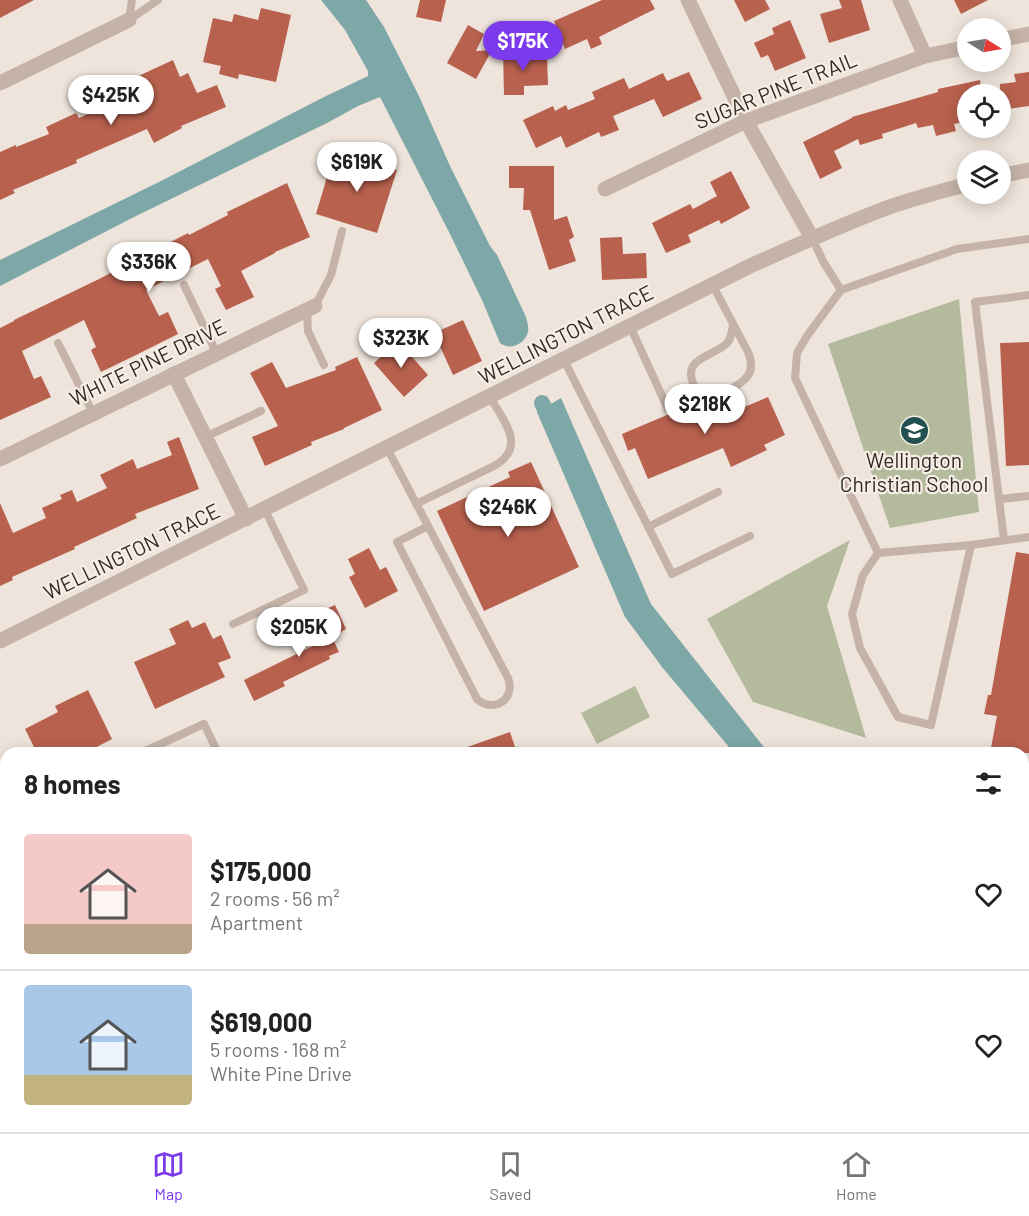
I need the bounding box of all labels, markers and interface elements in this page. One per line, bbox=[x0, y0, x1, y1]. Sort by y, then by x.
north arrow bbox=[957, 18, 1011, 72]
map controls bbox=[957, 18, 1011, 204]
pin: $175K bbox=[481, 21, 565, 72]
text: $175K bbox=[497, 28, 549, 52]
street label: SUGAR PINE TRAIL bbox=[691, 46, 860, 134]
pin: $425K bbox=[69, 75, 153, 126]
text: $425K bbox=[82, 82, 140, 106]
button: locate bbox=[957, 84, 1011, 138]
pin: $619K bbox=[315, 142, 399, 193]
text: $619K bbox=[331, 149, 383, 173]
button: layers bbox=[957, 150, 1011, 204]
pin: $336K bbox=[107, 242, 191, 293]
text: $336K bbox=[121, 249, 177, 273]
street label: WELLINGTON TRACE bbox=[474, 279, 657, 389]
street label: WHITE PINE DRIVE bbox=[65, 313, 230, 410]
pin: $323K bbox=[359, 318, 443, 369]
text: $323K bbox=[373, 325, 429, 349]
pin: $218K bbox=[663, 384, 747, 435]
text: $218K bbox=[679, 391, 731, 415]
school or university icon: Wellington Christian School bbox=[898, 414, 930, 446]
place label: Wellington Christian School bbox=[840, 447, 988, 496]
pin: $246K bbox=[466, 487, 550, 538]
text: $246K bbox=[479, 494, 537, 518]
street label: WELLINGTON TRACE bbox=[39, 497, 224, 604]
pin: $205K bbox=[257, 607, 341, 658]
text: $205K bbox=[270, 614, 328, 638]
icon: filters bbox=[972, 767, 1005, 800]
text: 8 homes bbox=[24, 768, 121, 799]
text: $175,000 bbox=[210, 855, 312, 886]
icon: home bbox=[72, 858, 144, 930]
icon: heart bbox=[972, 878, 1005, 911]
text: 2 rooms · 56 m² bbox=[210, 886, 340, 910]
text: Apartment bbox=[210, 910, 303, 934]
text: $619,000 bbox=[210, 1006, 312, 1037]
icon: home bbox=[72, 1009, 144, 1081]
icon: heart bbox=[972, 1029, 1005, 1062]
text: 5 rooms · 168 m² bbox=[210, 1037, 346, 1061]
text: White Pine Drive bbox=[210, 1061, 352, 1085]
tab: Map bbox=[152, 1148, 185, 1203]
tab: Saved bbox=[490, 1148, 532, 1203]
tab: Home bbox=[836, 1148, 877, 1203]

